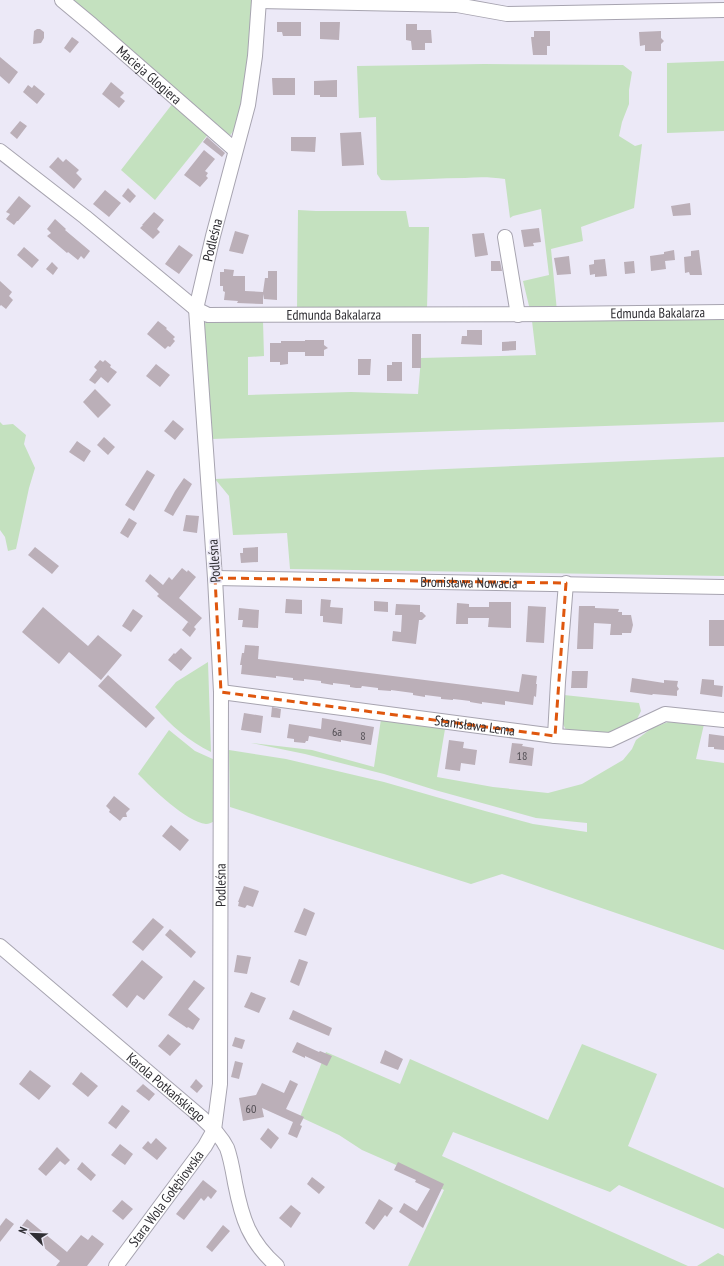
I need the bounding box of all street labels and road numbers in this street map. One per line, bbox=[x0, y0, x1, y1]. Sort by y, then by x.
street label: Macieja Glogiera bbox=[113, 42, 185, 108]
street label: Podleśna bbox=[198, 216, 226, 263]
street label: Edmunda Bakalarza bbox=[610, 303, 705, 322]
street label: Edmunda Bakalarza bbox=[286, 305, 381, 324]
street label: Podleśna bbox=[204, 539, 224, 583]
street label: Bronisława Nowacia bbox=[420, 573, 518, 592]
street label: Stanisława Lema bbox=[434, 711, 516, 740]
street label: Podleśna bbox=[211, 863, 230, 907]
street label: Karola Potkańskiego bbox=[123, 1049, 209, 1126]
street label: Stara Wola Gołębiowska bbox=[124, 1147, 208, 1250]

